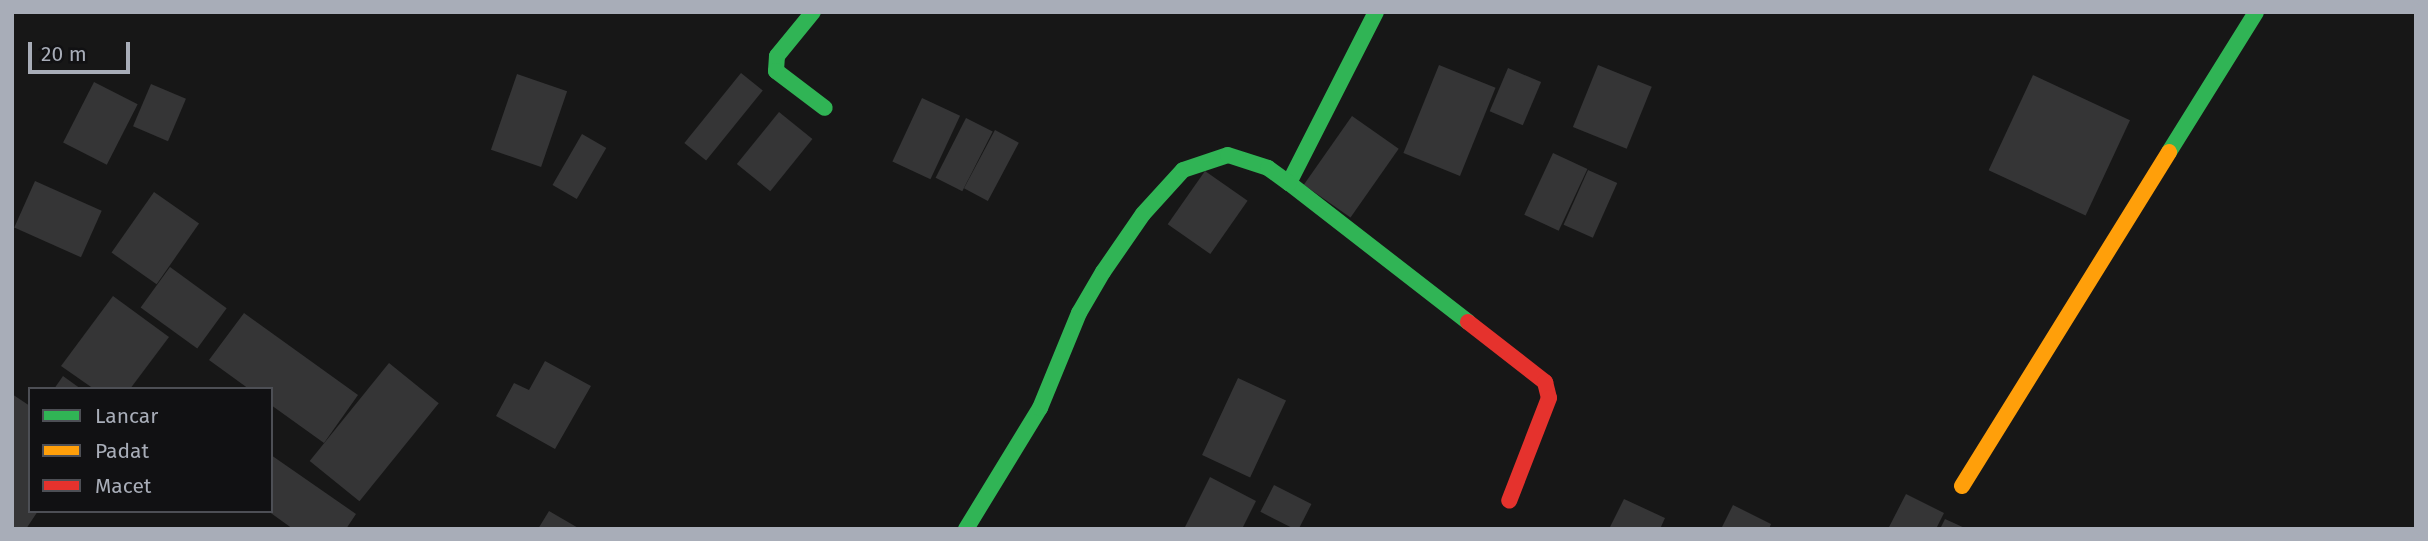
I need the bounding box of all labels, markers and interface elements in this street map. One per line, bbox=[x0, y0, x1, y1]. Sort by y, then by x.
scale bar bbox=[32, 28, 133, 72]
text: 20 m bbox=[41, 41, 87, 67]
legend bbox=[28, 387, 273, 513]
text: Lancar bbox=[95, 403, 158, 429]
text: Padat bbox=[95, 438, 149, 464]
text: Macet bbox=[95, 473, 151, 499]

